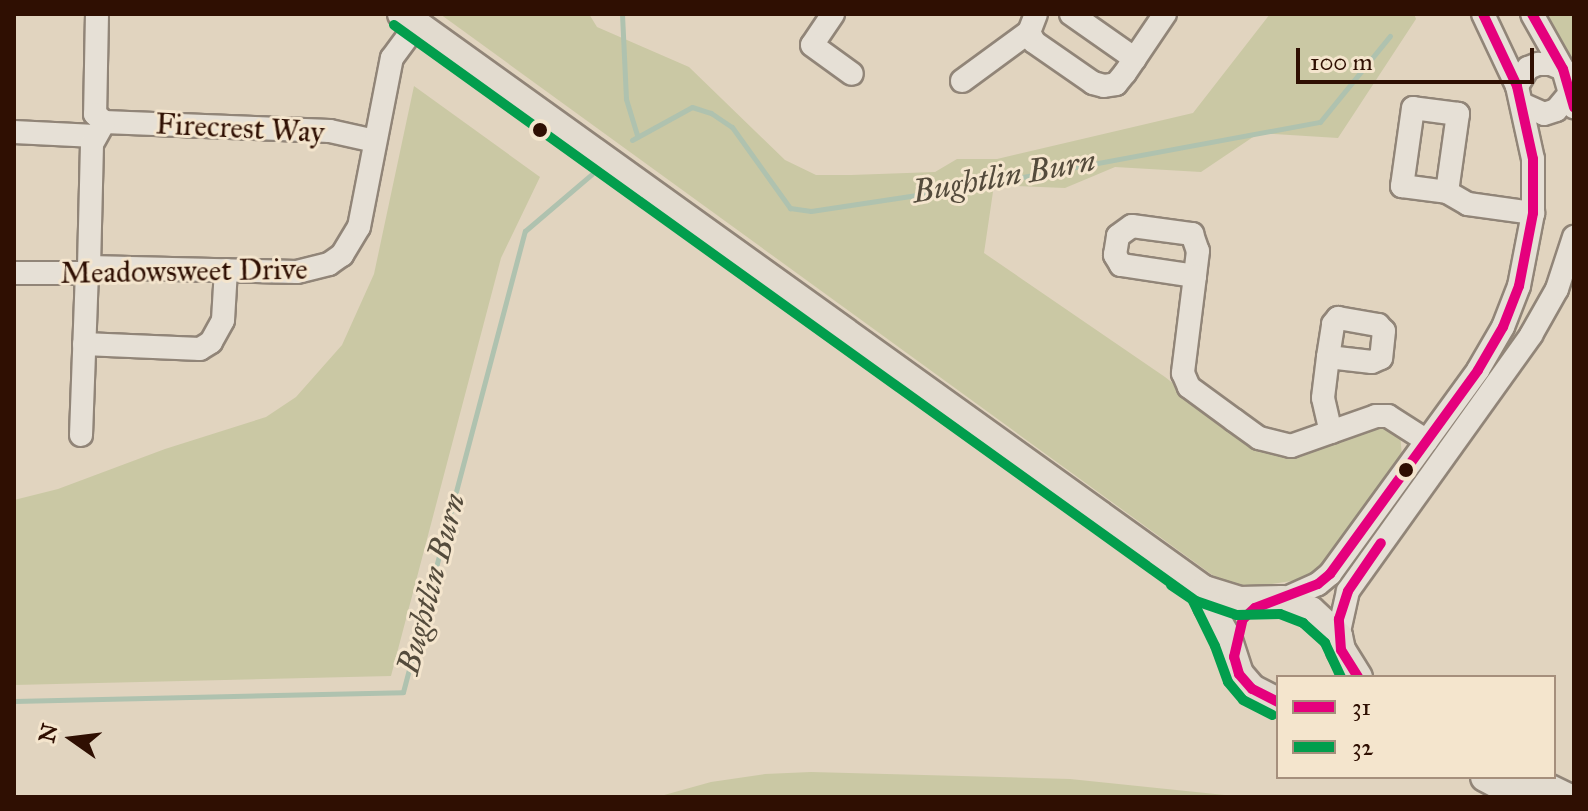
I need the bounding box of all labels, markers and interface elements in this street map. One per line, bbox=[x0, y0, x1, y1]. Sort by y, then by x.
scale bar bbox=[1300, 32, 1538, 82]
text: 100 m bbox=[1310, 47, 1373, 77]
street label: Firecrest Way bbox=[155, 106, 325, 150]
unlabelled marker bbox=[532, 122, 548, 138]
water label: Bughtlin Burn bbox=[909, 142, 1099, 212]
street label: Meadowsweet Drive bbox=[60, 251, 308, 291]
unlabelled marker bbox=[1398, 462, 1414, 478]
water label: Bughtlin Burn bbox=[389, 490, 475, 678]
legend bbox=[1276, 675, 1556, 779]
text: 31 bbox=[1352, 692, 1371, 722]
north arrow bbox=[32, 699, 112, 779]
text: N bbox=[33, 721, 64, 745]
text: 32 bbox=[1352, 732, 1373, 762]

